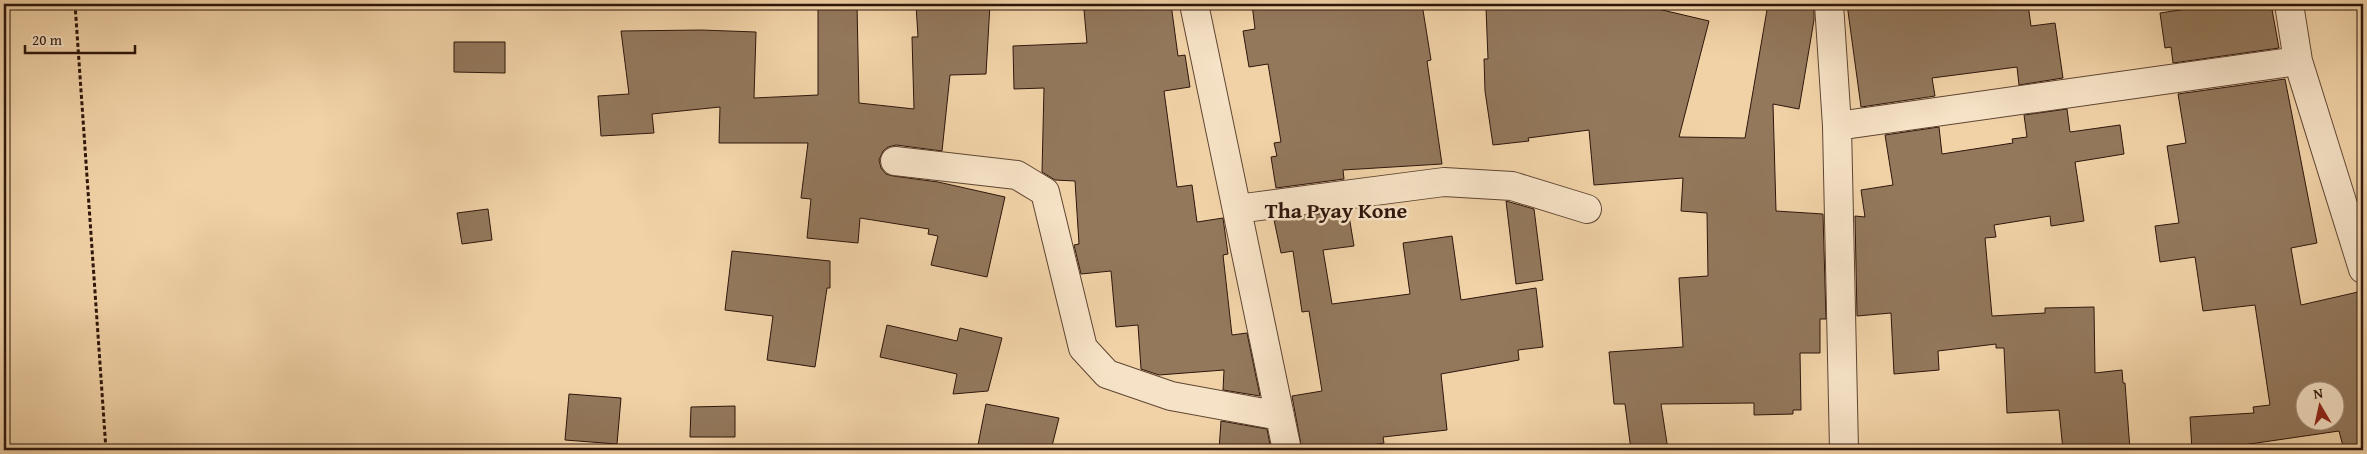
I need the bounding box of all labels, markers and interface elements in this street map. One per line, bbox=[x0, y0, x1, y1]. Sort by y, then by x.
scale bar bbox=[25, 22, 135, 54]
text: 20 m bbox=[32, 29, 63, 50]
district label: Tha Pyay Kone bbox=[1265, 194, 1408, 226]
north arrow bbox=[2294, 382, 2344, 432]
text: N bbox=[2312, 382, 2325, 404]

